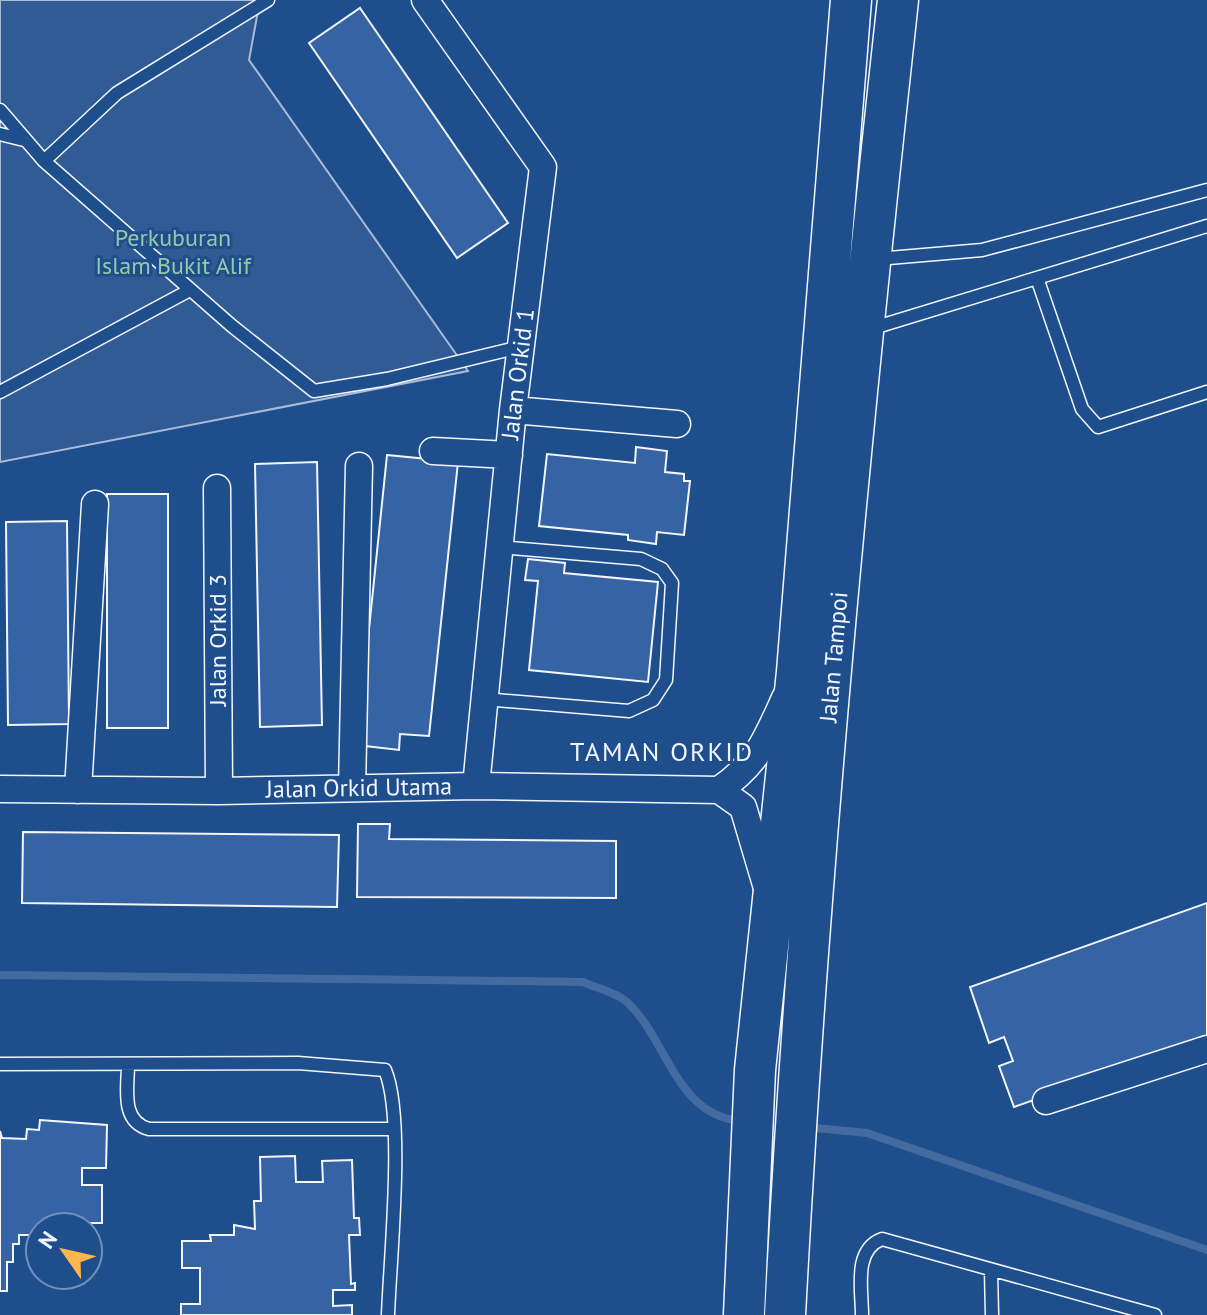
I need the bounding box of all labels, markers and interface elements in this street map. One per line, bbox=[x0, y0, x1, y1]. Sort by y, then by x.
park label: Perkuburan Islam Bukit Alif bbox=[95, 222, 252, 281]
street label: Jalan Orkid 1 bbox=[494, 306, 541, 442]
street label: Jalan Orkid 3 bbox=[202, 574, 233, 707]
street label: Jalan Tampoi bbox=[812, 590, 855, 725]
district label: TAMAN ORKID bbox=[570, 735, 754, 768]
street label: Jalan Orkid Utama bbox=[265, 770, 452, 805]
north arrow bbox=[24, 1211, 104, 1291]
text: N bbox=[32, 1226, 63, 1254]

